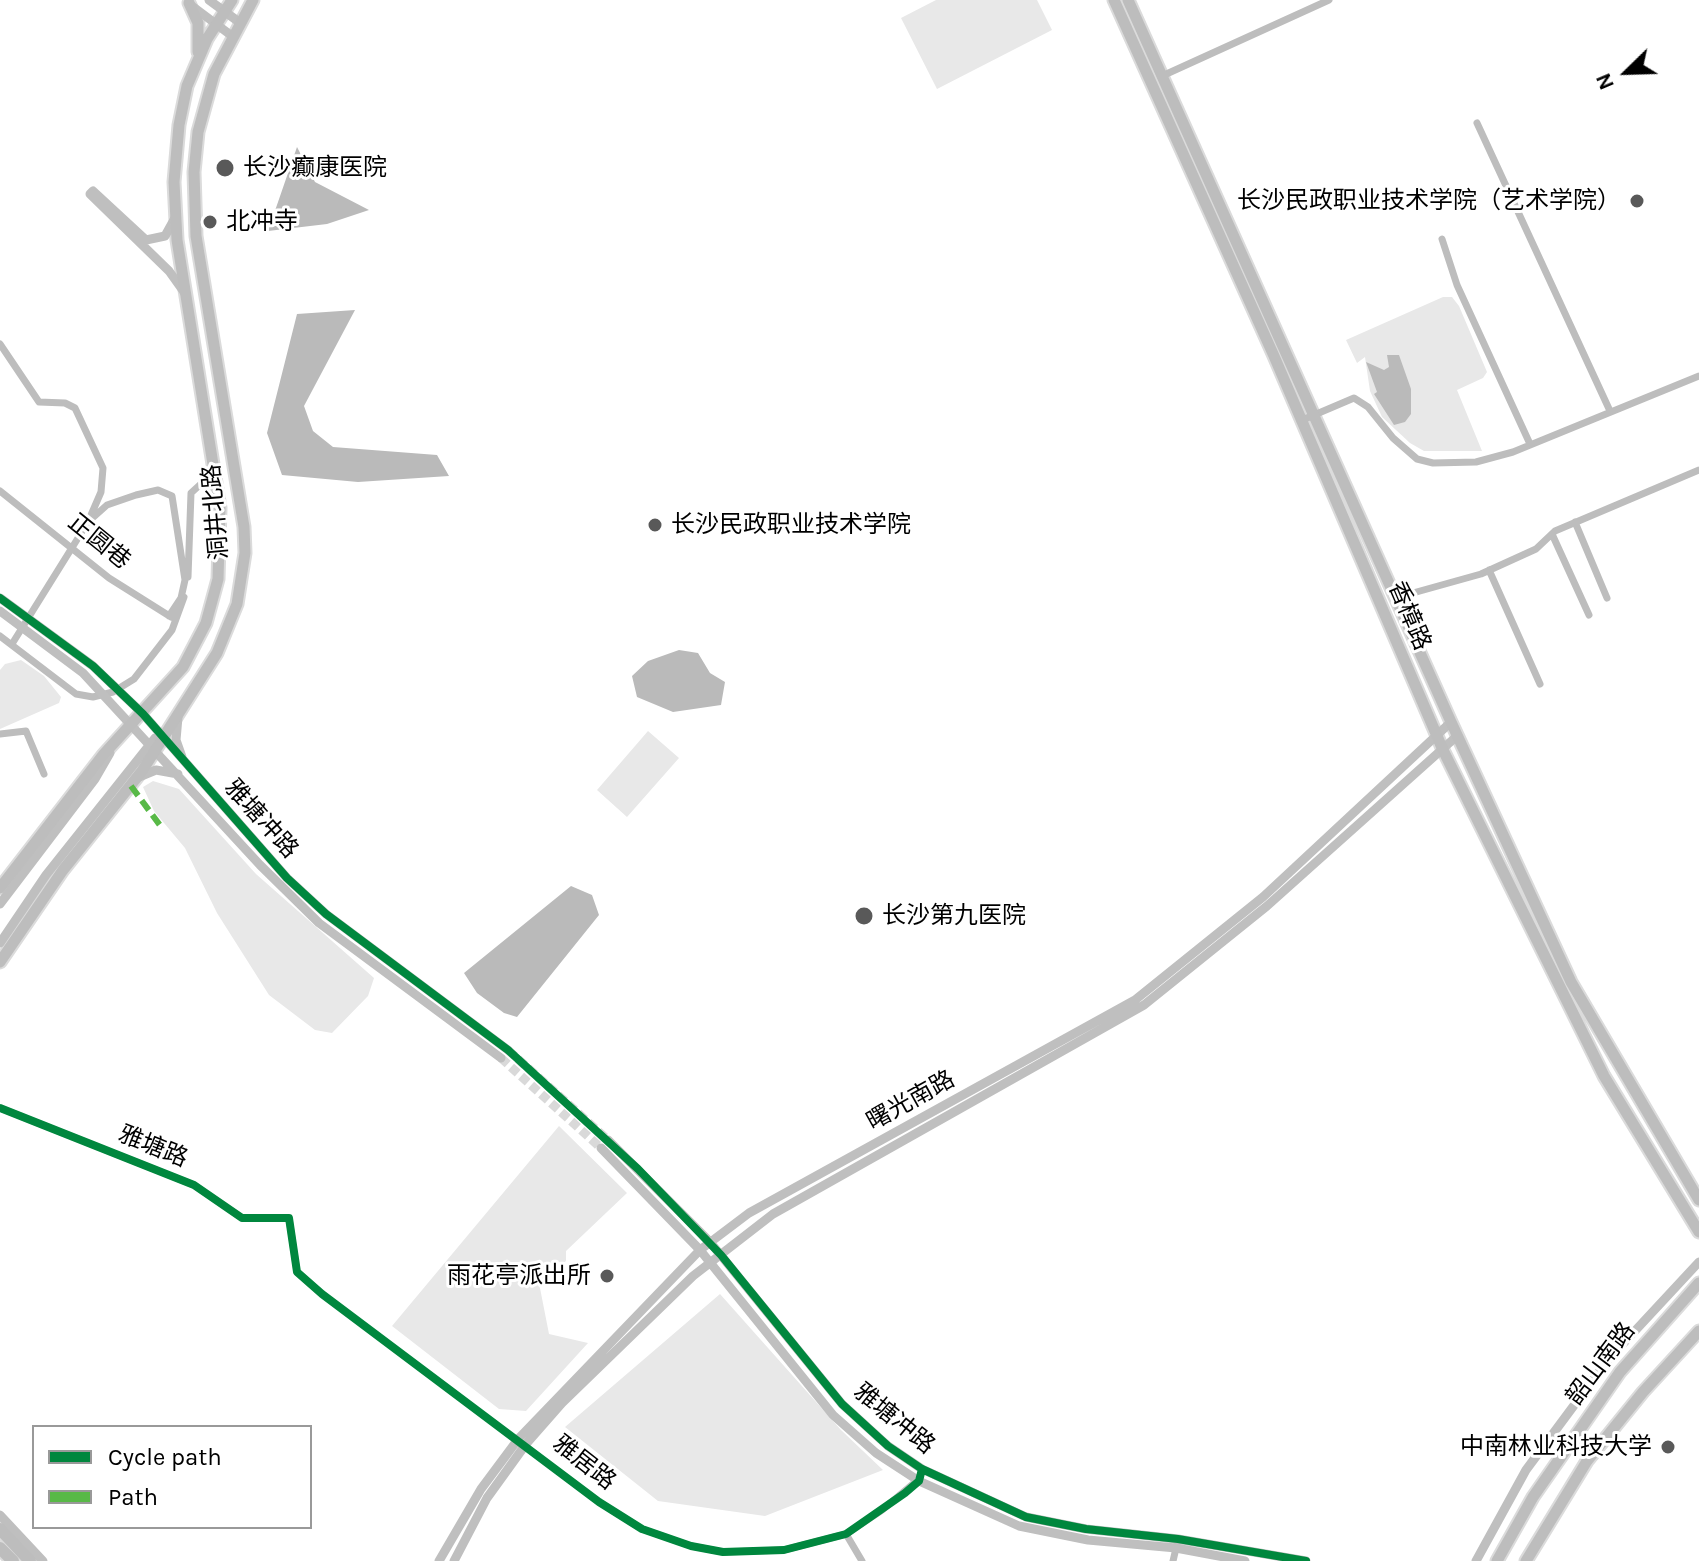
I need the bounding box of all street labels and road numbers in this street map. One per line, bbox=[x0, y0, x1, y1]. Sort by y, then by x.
street label: 洞井北路 bbox=[197, 463, 235, 561]
street label: 正圆巷 bbox=[62, 508, 136, 576]
street label: 香樟路 bbox=[1382, 577, 1436, 655]
street label: 雅塘冲路 bbox=[218, 774, 304, 864]
street label: 曙光南路 bbox=[862, 1065, 960, 1137]
street label: 雅塘路 bbox=[114, 1120, 192, 1174]
street label: 韶山南路 bbox=[1561, 1317, 1641, 1411]
street label: 雅塘冲路 bbox=[848, 1378, 940, 1460]
street label: 雅居路 bbox=[547, 1429, 621, 1497]

